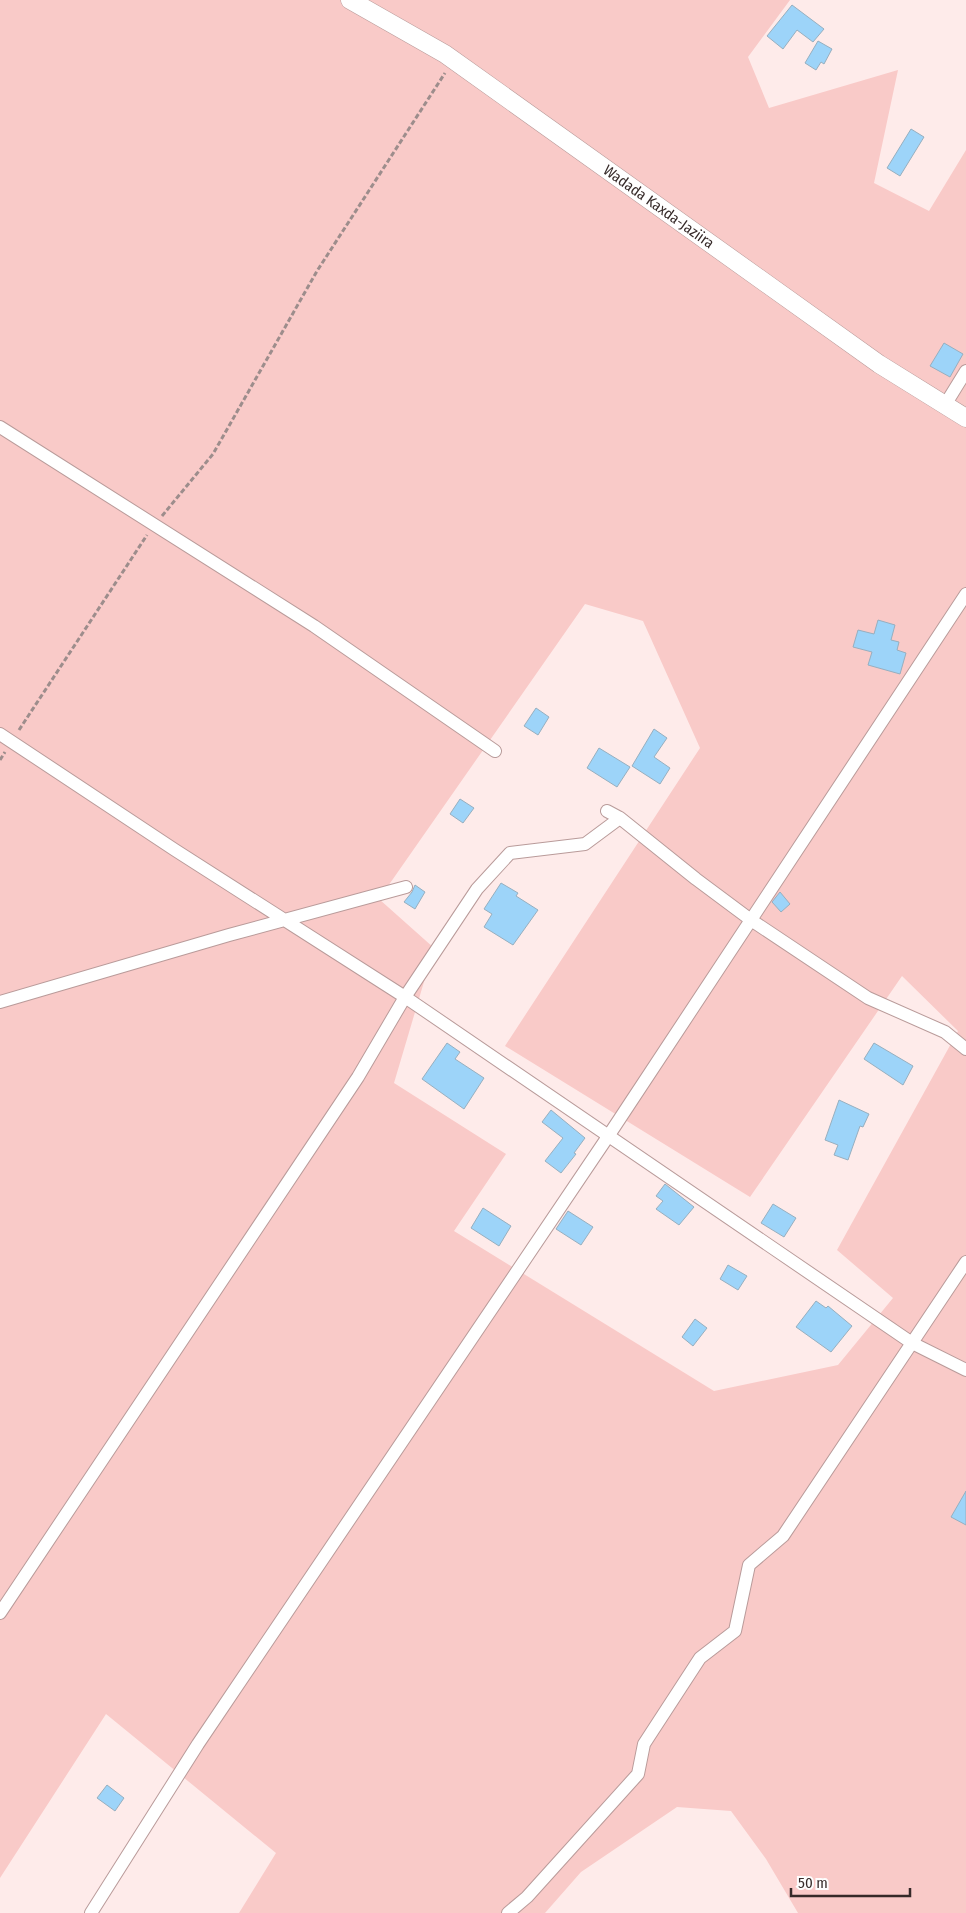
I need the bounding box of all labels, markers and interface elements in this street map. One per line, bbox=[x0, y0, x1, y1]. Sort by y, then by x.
street label: Wadada Kaxda-Jaziira bbox=[600, 161, 718, 252]
scale bar bbox=[791, 1866, 910, 1898]
text: 50 m bbox=[798, 1874, 828, 1892]

